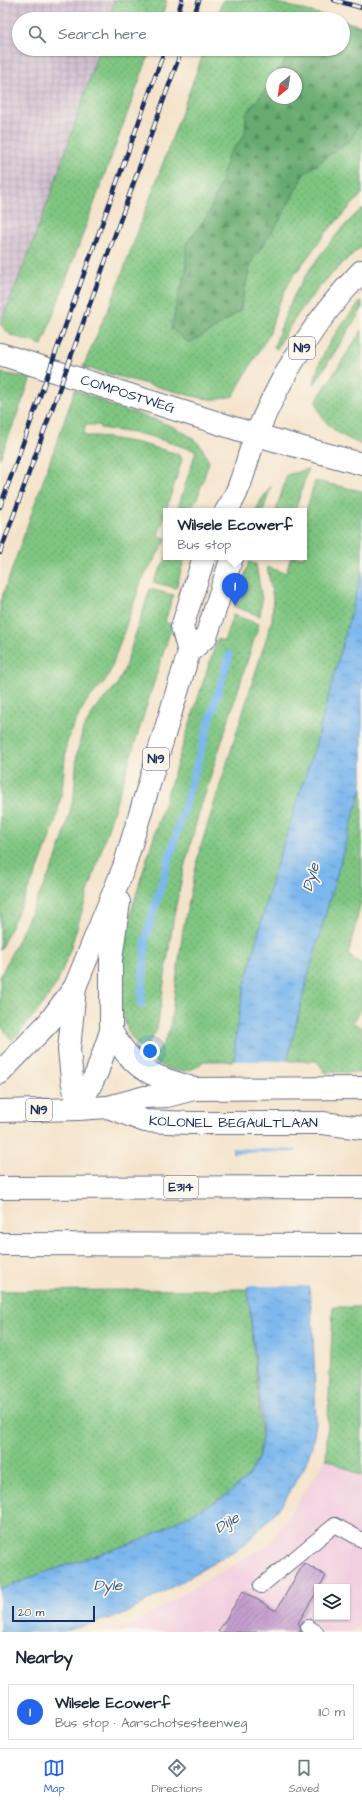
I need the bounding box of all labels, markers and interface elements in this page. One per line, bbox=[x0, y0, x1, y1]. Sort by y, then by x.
search box bbox=[12, 12, 350, 56]
icon: search bbox=[26, 23, 48, 45]
text: Search here bbox=[58, 24, 147, 45]
north arrow bbox=[266, 68, 302, 104]
road number: N19 bbox=[289, 337, 315, 359]
street label: COMPOSTWEG bbox=[78, 370, 178, 419]
popup bbox=[163, 508, 307, 560]
text: Wilsele Ecowerf bbox=[177, 515, 293, 536]
text: Bus stop bbox=[177, 536, 231, 554]
pin: 1 bbox=[222, 573, 248, 606]
road number: N19 bbox=[143, 748, 169, 770]
water label: Dyle bbox=[297, 860, 326, 894]
your location bbox=[140, 1041, 160, 1061]
road number: N19 bbox=[26, 1099, 52, 1121]
street label: KOLONEL BEGAULTLAAN bbox=[148, 1111, 318, 1133]
road number: E314 bbox=[164, 1176, 198, 1198]
water label: Dijle bbox=[211, 1507, 244, 1539]
water label: Dyle bbox=[94, 1575, 123, 1597]
map controls bbox=[314, 1584, 350, 1620]
button: layers bbox=[314, 1584, 350, 1620]
scale bar bbox=[12, 1604, 95, 1623]
text: 20 m bbox=[18, 1605, 44, 1620]
text: Nearby bbox=[16, 1646, 73, 1670]
text: Wilsele Ecowerf bbox=[55, 1693, 170, 1714]
text: 1 bbox=[29, 1703, 31, 1721]
text: 110 m bbox=[318, 1703, 345, 1721]
text: Bus stop · Aarschotsesteenweg bbox=[55, 1714, 247, 1732]
tab: Map bbox=[43, 1757, 65, 1796]
tab: Directions bbox=[151, 1757, 203, 1796]
tab: Saved bbox=[289, 1757, 319, 1796]

